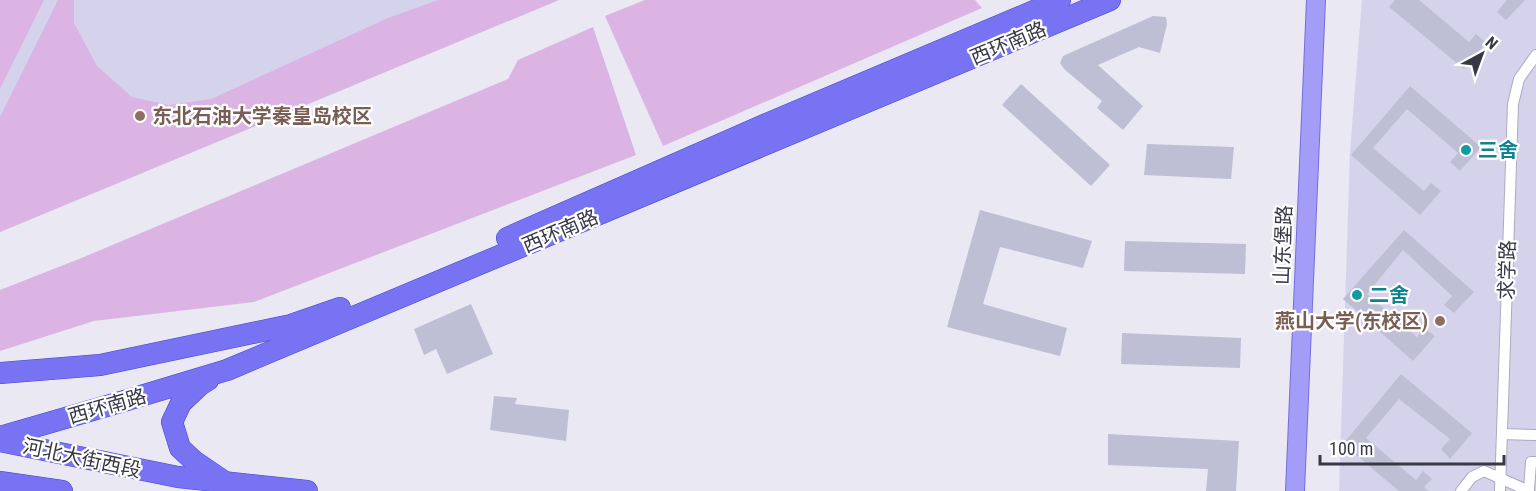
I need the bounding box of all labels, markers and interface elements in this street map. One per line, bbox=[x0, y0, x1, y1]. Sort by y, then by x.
street label: 西环南路 bbox=[966, 16, 1050, 70]
north arrow bbox=[1452, 24, 1512, 84]
text: N bbox=[1482, 33, 1501, 53]
place label: 东北石油大学秦皇岛校区 bbox=[152, 104, 372, 128]
marker: 东北石油大学秦皇岛校区 bbox=[133, 109, 147, 123]
place label: 三舍 bbox=[1478, 138, 1518, 162]
marker: 三舍 bbox=[1459, 143, 1473, 157]
street label: 西环南路 bbox=[518, 204, 602, 258]
street label: 山东堡路 bbox=[1270, 205, 1296, 285]
street label: 求学路 bbox=[1494, 240, 1520, 300]
place label: 二舍 bbox=[1369, 283, 1409, 307]
marker: 二舍 bbox=[1350, 288, 1364, 302]
place label: 燕山大学(东校区) bbox=[1275, 309, 1428, 333]
marker: 燕山大学(东校区) bbox=[1433, 314, 1447, 328]
street label: 西环南路 bbox=[65, 383, 149, 429]
scale bar bbox=[1320, 428, 1504, 466]
street label: 河北大街西段 bbox=[21, 434, 143, 482]
text: 100 m bbox=[1329, 438, 1373, 459]

